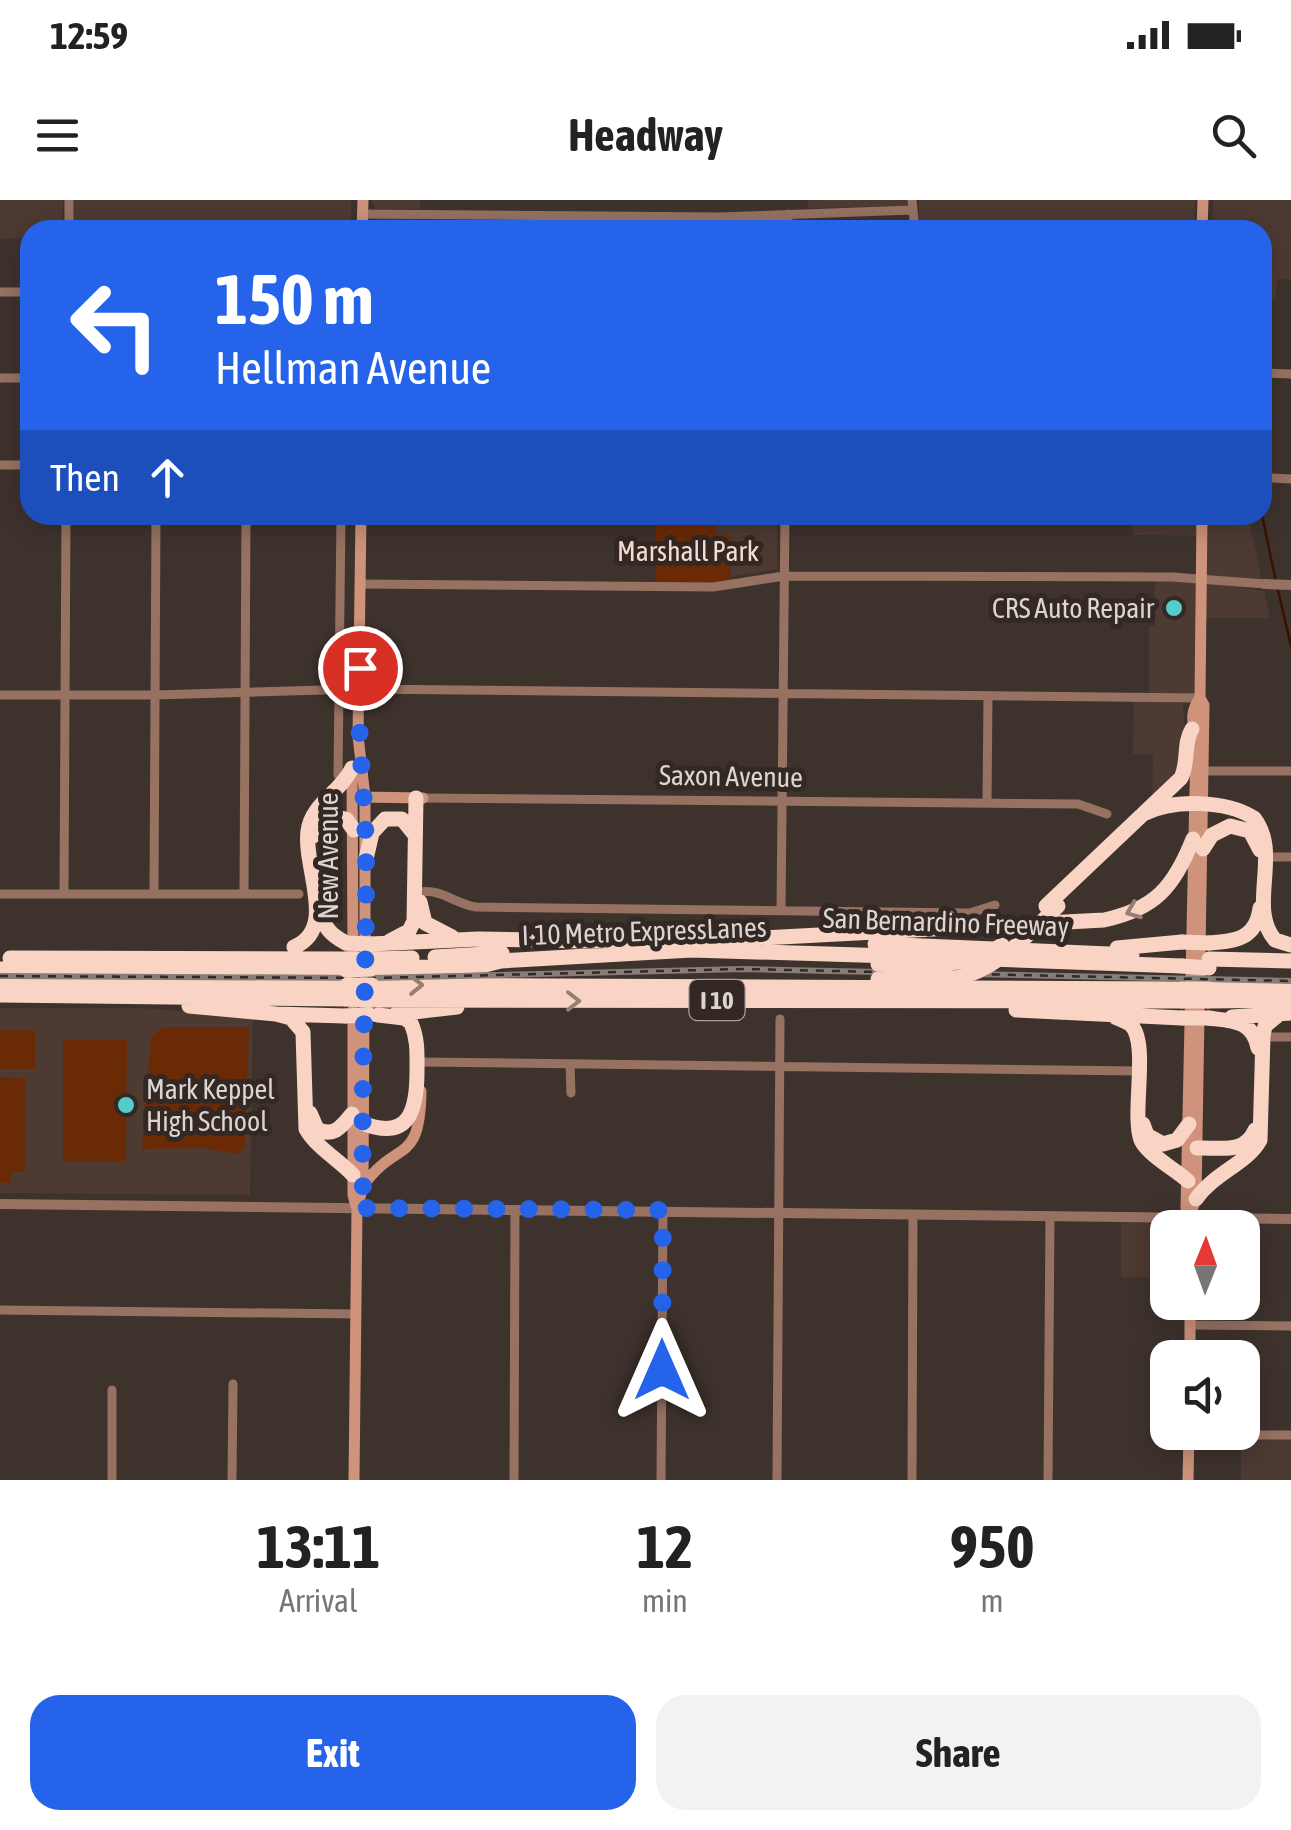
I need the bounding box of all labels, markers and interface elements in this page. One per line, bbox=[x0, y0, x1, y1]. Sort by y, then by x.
text: 12:59 bbox=[50, 14, 128, 57]
icon: menu bbox=[30, 108, 85, 163]
icon: search bbox=[1206, 108, 1261, 163]
text: Headway bbox=[568, 109, 723, 161]
text: 150 m bbox=[215, 259, 374, 339]
icon: left bbox=[50, 260, 180, 390]
text: Hellman Avenue bbox=[215, 342, 491, 394]
icon: ahead bbox=[140, 450, 195, 505]
text: Then bbox=[50, 456, 120, 499]
park label: Marshall Park bbox=[617, 535, 759, 567]
place label: CRS Auto Repair bbox=[992, 592, 1155, 624]
marker: CRS Auto Repair bbox=[1163, 597, 1185, 619]
pin bbox=[318, 626, 403, 711]
icon: arrive bbox=[333, 641, 388, 696]
street label: Saxon Avenue bbox=[659, 759, 803, 793]
street label: New Avenue bbox=[312, 792, 344, 920]
one-way arrow bbox=[1125, 899, 1143, 919]
street label: San Bernardino Freeway bbox=[822, 902, 1070, 942]
street label: I-10 Metro ExpressLanes bbox=[521, 911, 767, 951]
one-way arrow bbox=[410, 974, 425, 996]
road number: I 10 bbox=[690, 980, 744, 1020]
one-way arrow bbox=[566, 990, 581, 1012]
place label: Mark Keppel High School bbox=[146, 1073, 275, 1137]
marker: Mark Keppel High School bbox=[115, 1094, 137, 1116]
north arrow bbox=[1150, 1210, 1260, 1320]
map controls bbox=[1150, 1210, 1260, 1450]
position arrow bbox=[610, 1318, 714, 1422]
button: sound bbox=[1150, 1340, 1260, 1450]
text: 13:11 bbox=[257, 1512, 380, 1581]
text: 12 bbox=[637, 1512, 693, 1581]
text: 950 bbox=[950, 1512, 1034, 1581]
text: Arrival bbox=[279, 1582, 357, 1619]
text: min bbox=[642, 1582, 688, 1619]
text: m bbox=[981, 1582, 1004, 1619]
button: Exit bbox=[30, 1695, 636, 1810]
button: Share bbox=[656, 1695, 1261, 1810]

